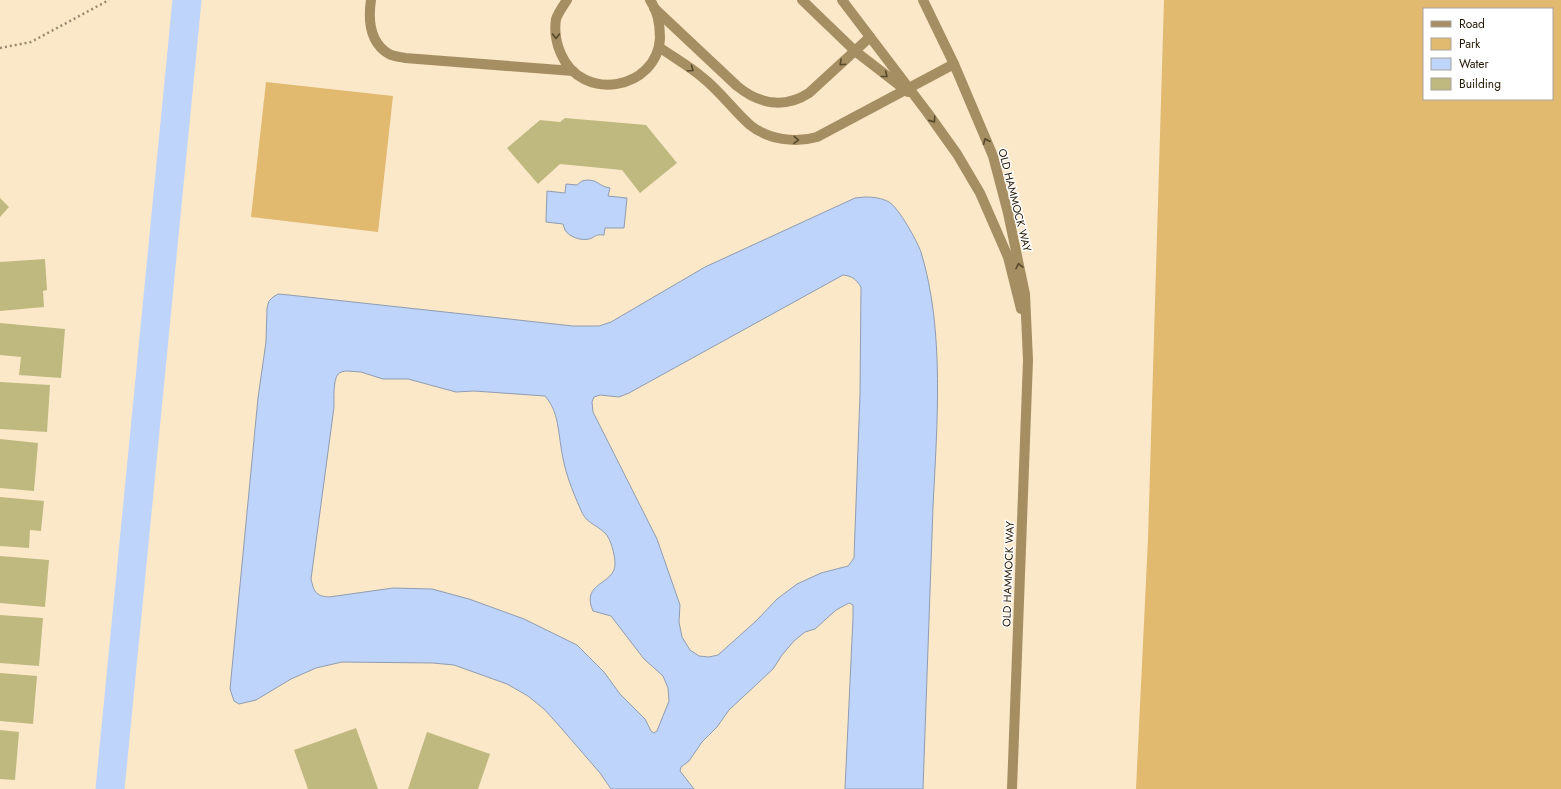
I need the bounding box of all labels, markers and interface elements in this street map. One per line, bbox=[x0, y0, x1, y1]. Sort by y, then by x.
legend bbox=[1423, 8, 1553, 100]
text: Road bbox=[1459, 15, 1485, 33]
one-way arrow bbox=[552, 33, 560, 39]
text: Park bbox=[1459, 35, 1481, 53]
text: Water bbox=[1459, 55, 1490, 73]
one-way arrow bbox=[839, 59, 847, 66]
one-way arrow bbox=[687, 64, 694, 71]
one-way arrow bbox=[881, 70, 888, 77]
text: Building bbox=[1459, 75, 1501, 93]
one-way arrow bbox=[928, 116, 936, 123]
one-way arrow bbox=[793, 135, 799, 144]
one-way arrow bbox=[983, 137, 991, 144]
street label: OLD HAMMOCK WAY bbox=[994, 147, 1036, 254]
one-way arrow bbox=[1015, 263, 1024, 269]
street label: OLD HAMMOCK WAY bbox=[998, 520, 1018, 627]

